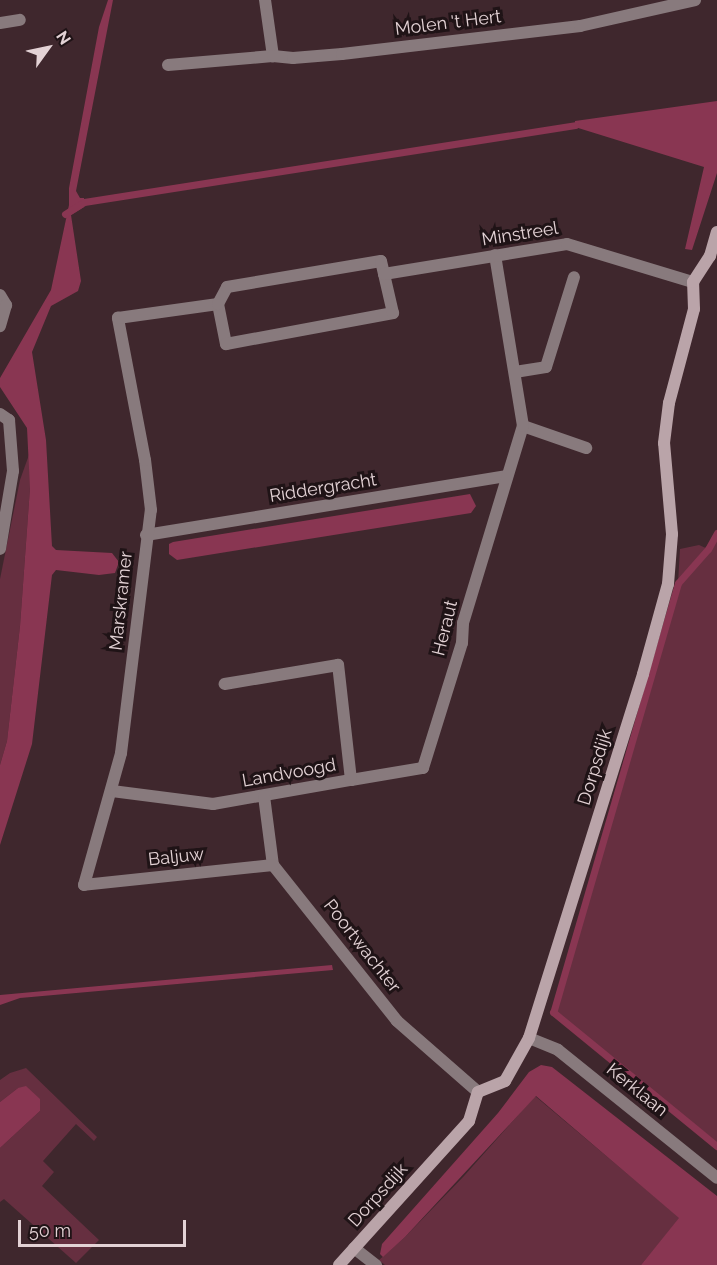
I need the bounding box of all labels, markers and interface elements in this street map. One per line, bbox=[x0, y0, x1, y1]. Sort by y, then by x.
street label: Molen 't Hert bbox=[394, 6, 502, 40]
north arrow bbox=[18, 18, 78, 78]
text: N bbox=[52, 28, 75, 48]
street label: Minstreel bbox=[480, 217, 560, 251]
street label: Riddergracht bbox=[268, 469, 378, 507]
street label: Marskramer bbox=[105, 550, 137, 652]
street label: Heraut bbox=[428, 598, 462, 658]
street label: Dorpsdijk bbox=[573, 726, 617, 808]
street label: Landvoogd bbox=[240, 754, 338, 792]
street label: Baljuw bbox=[147, 843, 205, 871]
street label: Poortwachter bbox=[319, 895, 405, 997]
street label: Kerklaan bbox=[602, 1059, 672, 1121]
street label: Dorpsdijk bbox=[344, 1159, 412, 1231]
scale bar bbox=[21, 1208, 189, 1246]
text: 50 m bbox=[29, 1220, 71, 1241]

